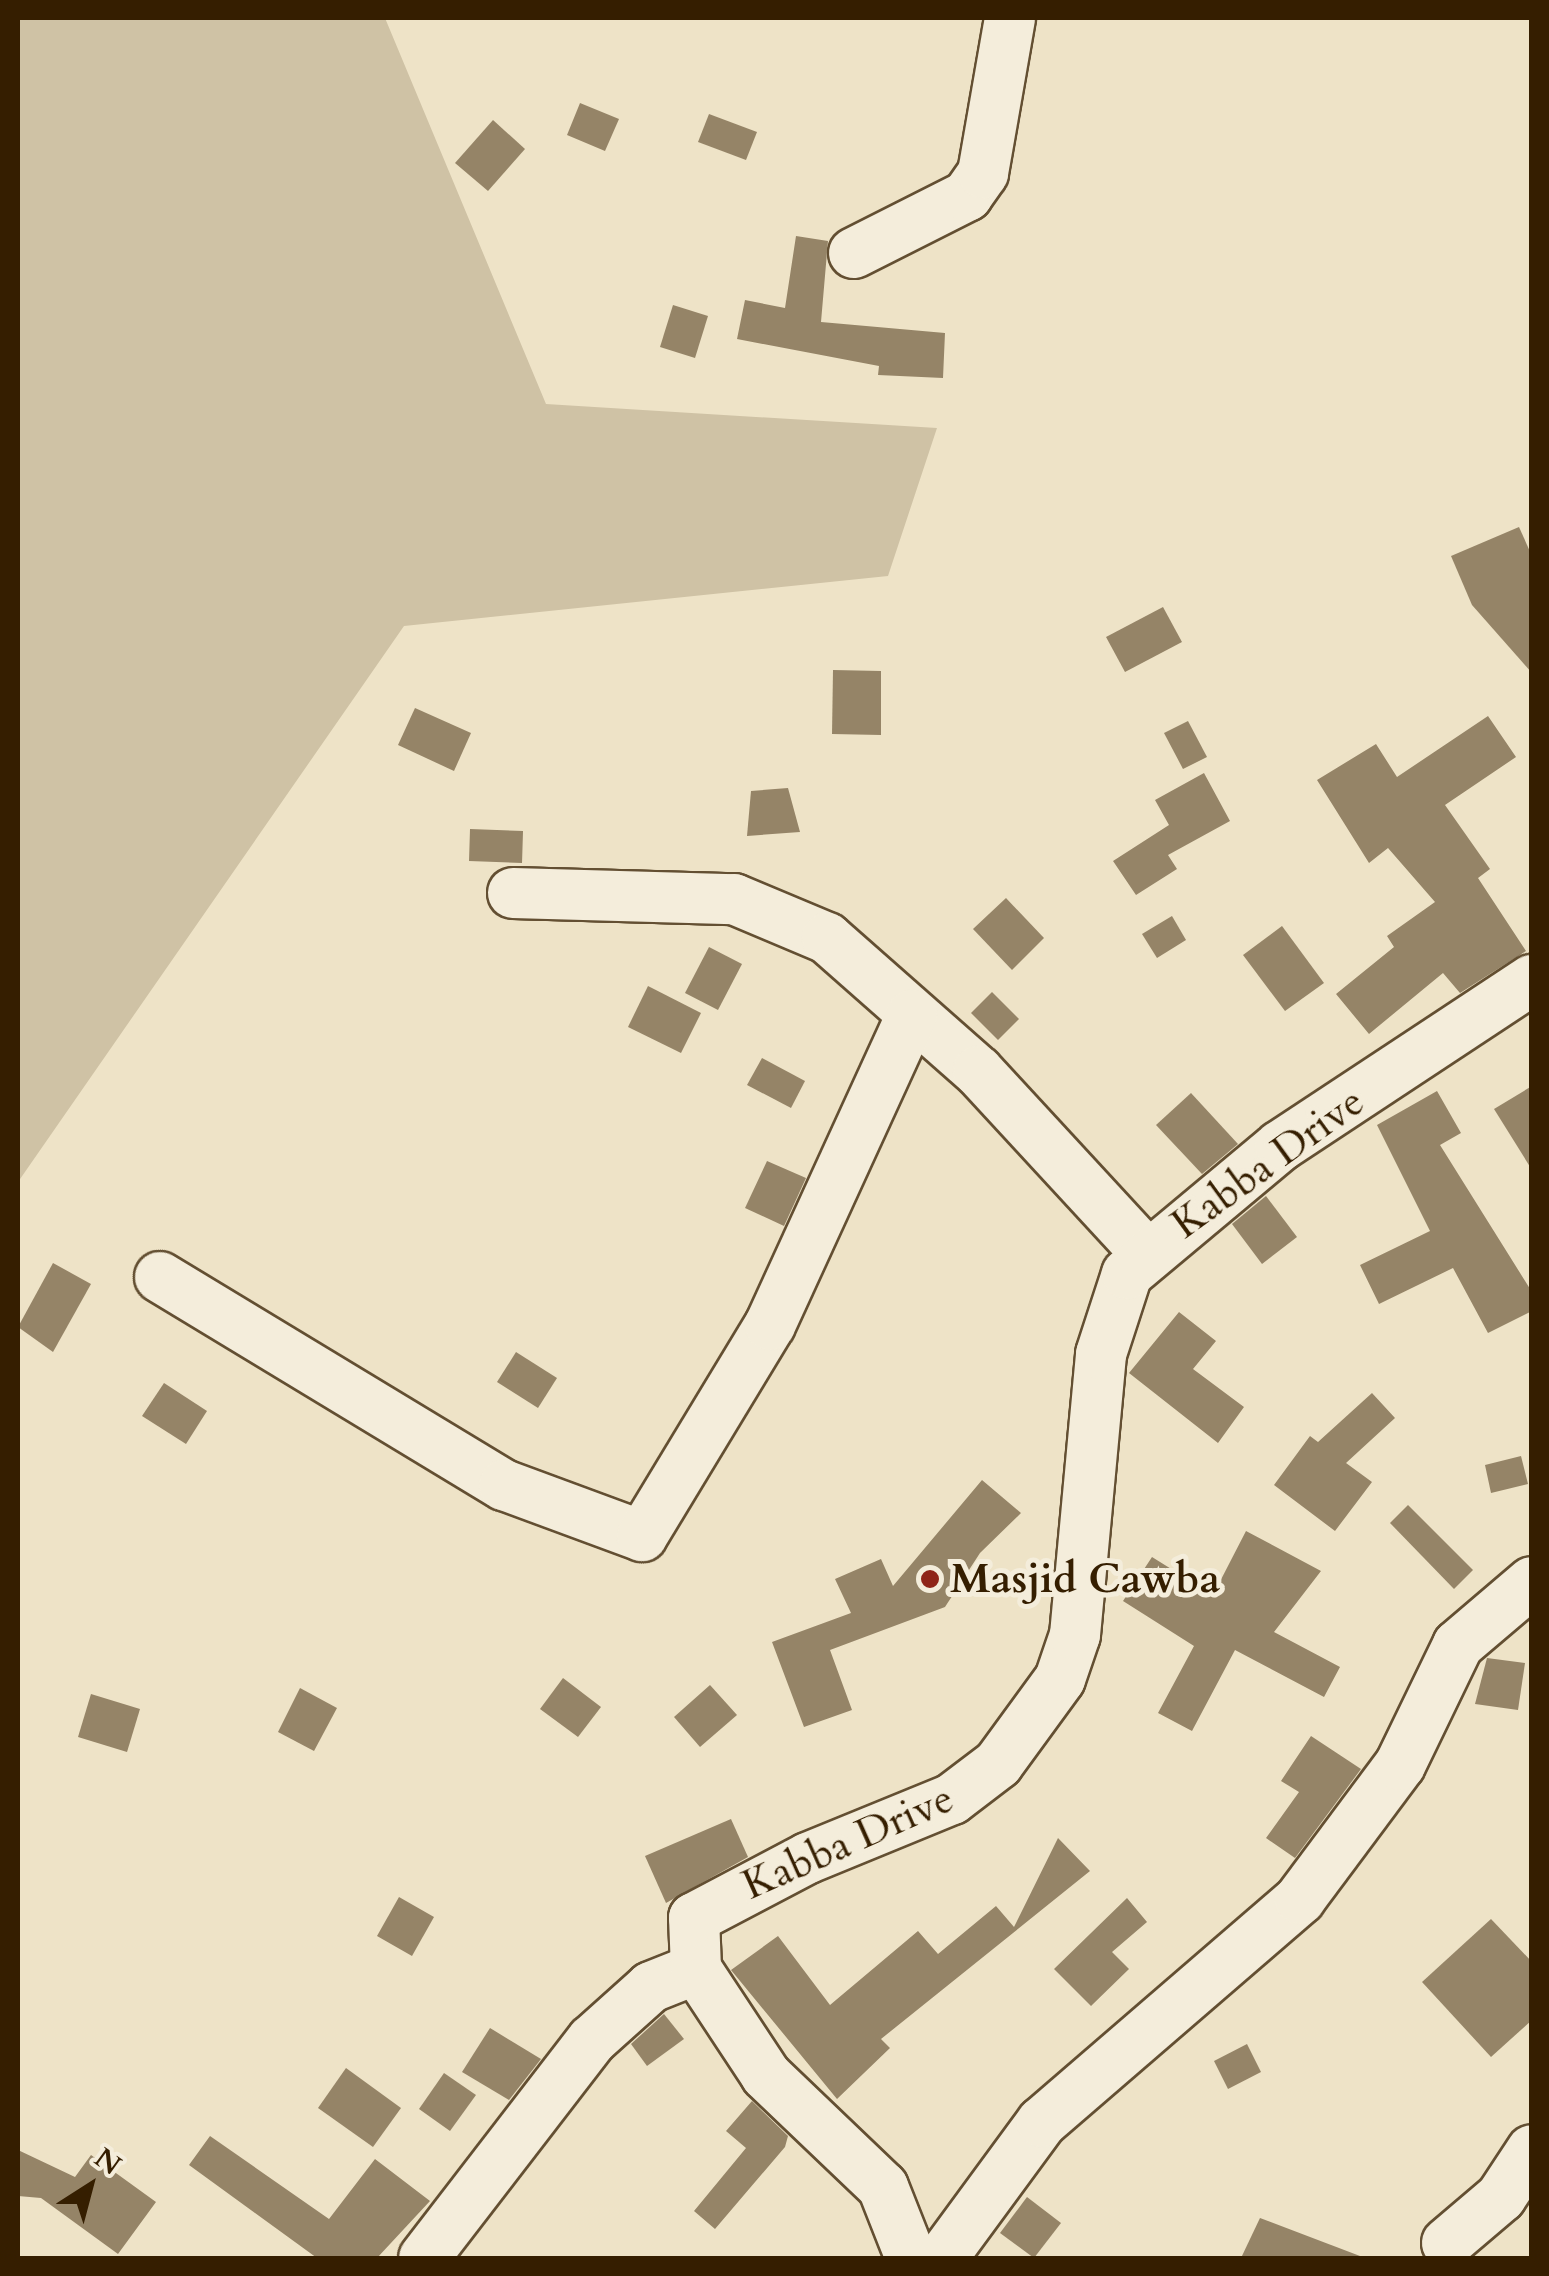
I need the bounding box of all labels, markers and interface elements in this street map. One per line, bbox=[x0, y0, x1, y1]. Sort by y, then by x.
street label: Kabba Drive bbox=[1162, 1076, 1374, 1250]
place label: Masjid Cawba bbox=[950, 1554, 1220, 1604]
marker: Masjid Cawba bbox=[919, 1568, 941, 1590]
street label: Kabba Drive bbox=[735, 1773, 961, 1911]
north arrow bbox=[40, 2136, 140, 2236]
text: N bbox=[87, 2139, 129, 2184]

